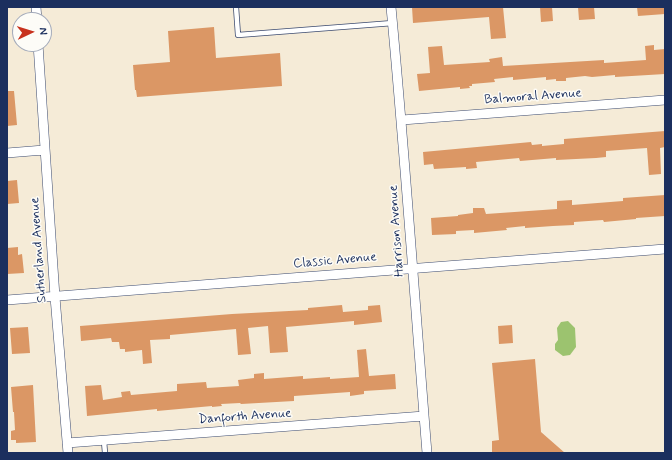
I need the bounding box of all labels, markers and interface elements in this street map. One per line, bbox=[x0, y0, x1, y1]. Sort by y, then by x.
north arrow bbox=[12, 12, 52, 52]
text: N bbox=[36, 27, 50, 35]
street label: Balmoral Avenue bbox=[484, 86, 582, 108]
street label: Harrison Avenue bbox=[386, 185, 408, 277]
street label: Sutherland Avenue bbox=[28, 197, 50, 303]
street label: Classic Avenue bbox=[293, 250, 377, 272]
street label: Danforth Avenue bbox=[198, 406, 292, 428]

